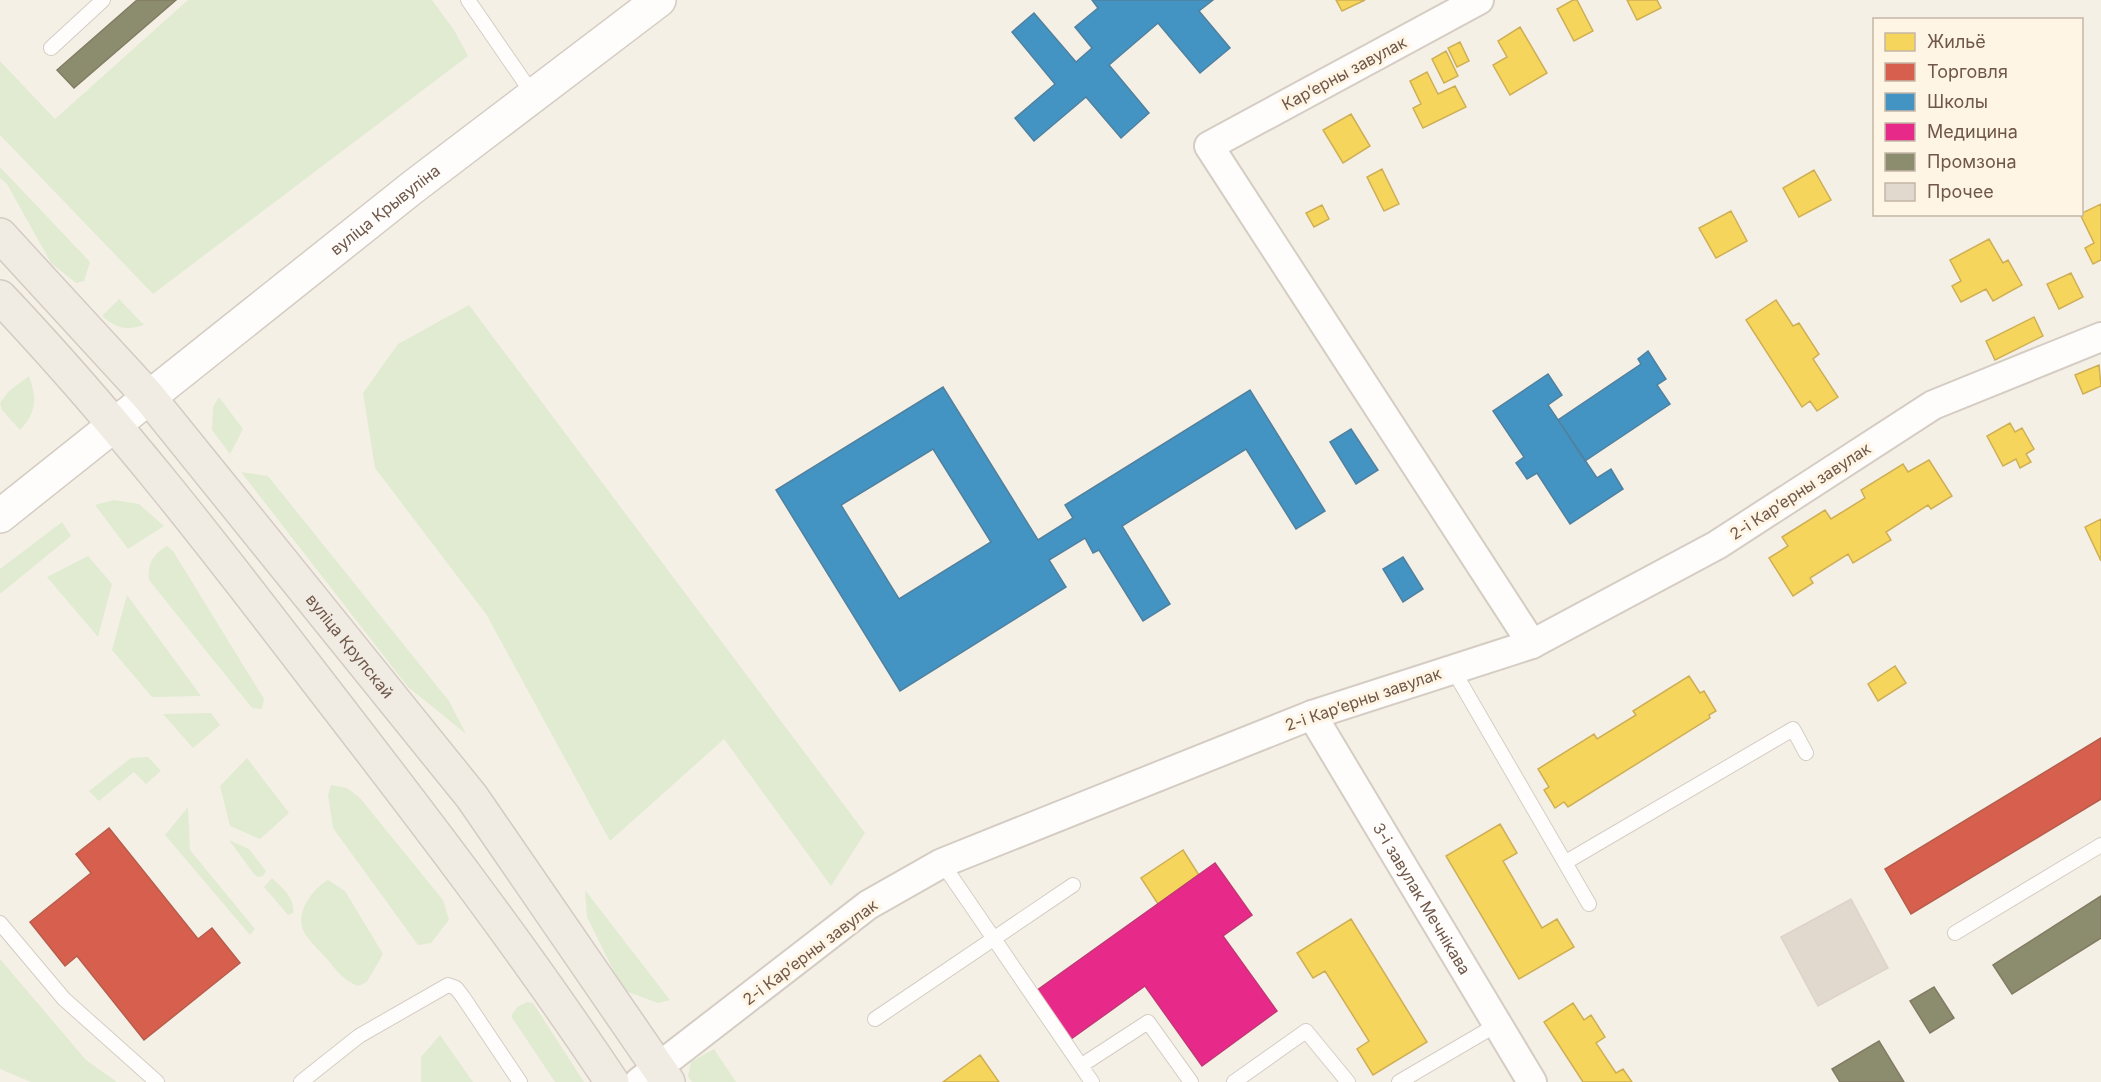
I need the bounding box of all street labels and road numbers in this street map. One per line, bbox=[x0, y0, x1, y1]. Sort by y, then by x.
street label: Карʼерны завулак bbox=[1278, 32, 1410, 114]
street label: вуліца Крывуліна bbox=[326, 160, 444, 259]
street label: 2-і Карʼерны завулак bbox=[1726, 438, 1874, 544]
street label: вуліца Крупскай bbox=[302, 590, 398, 702]
street label: 2-і Карʼерны завулак bbox=[1282, 663, 1444, 735]
street label: 3-і завулак Мечнікава bbox=[1369, 819, 1475, 978]
street label: 2-і Карʼерны завулак bbox=[739, 895, 882, 1009]

